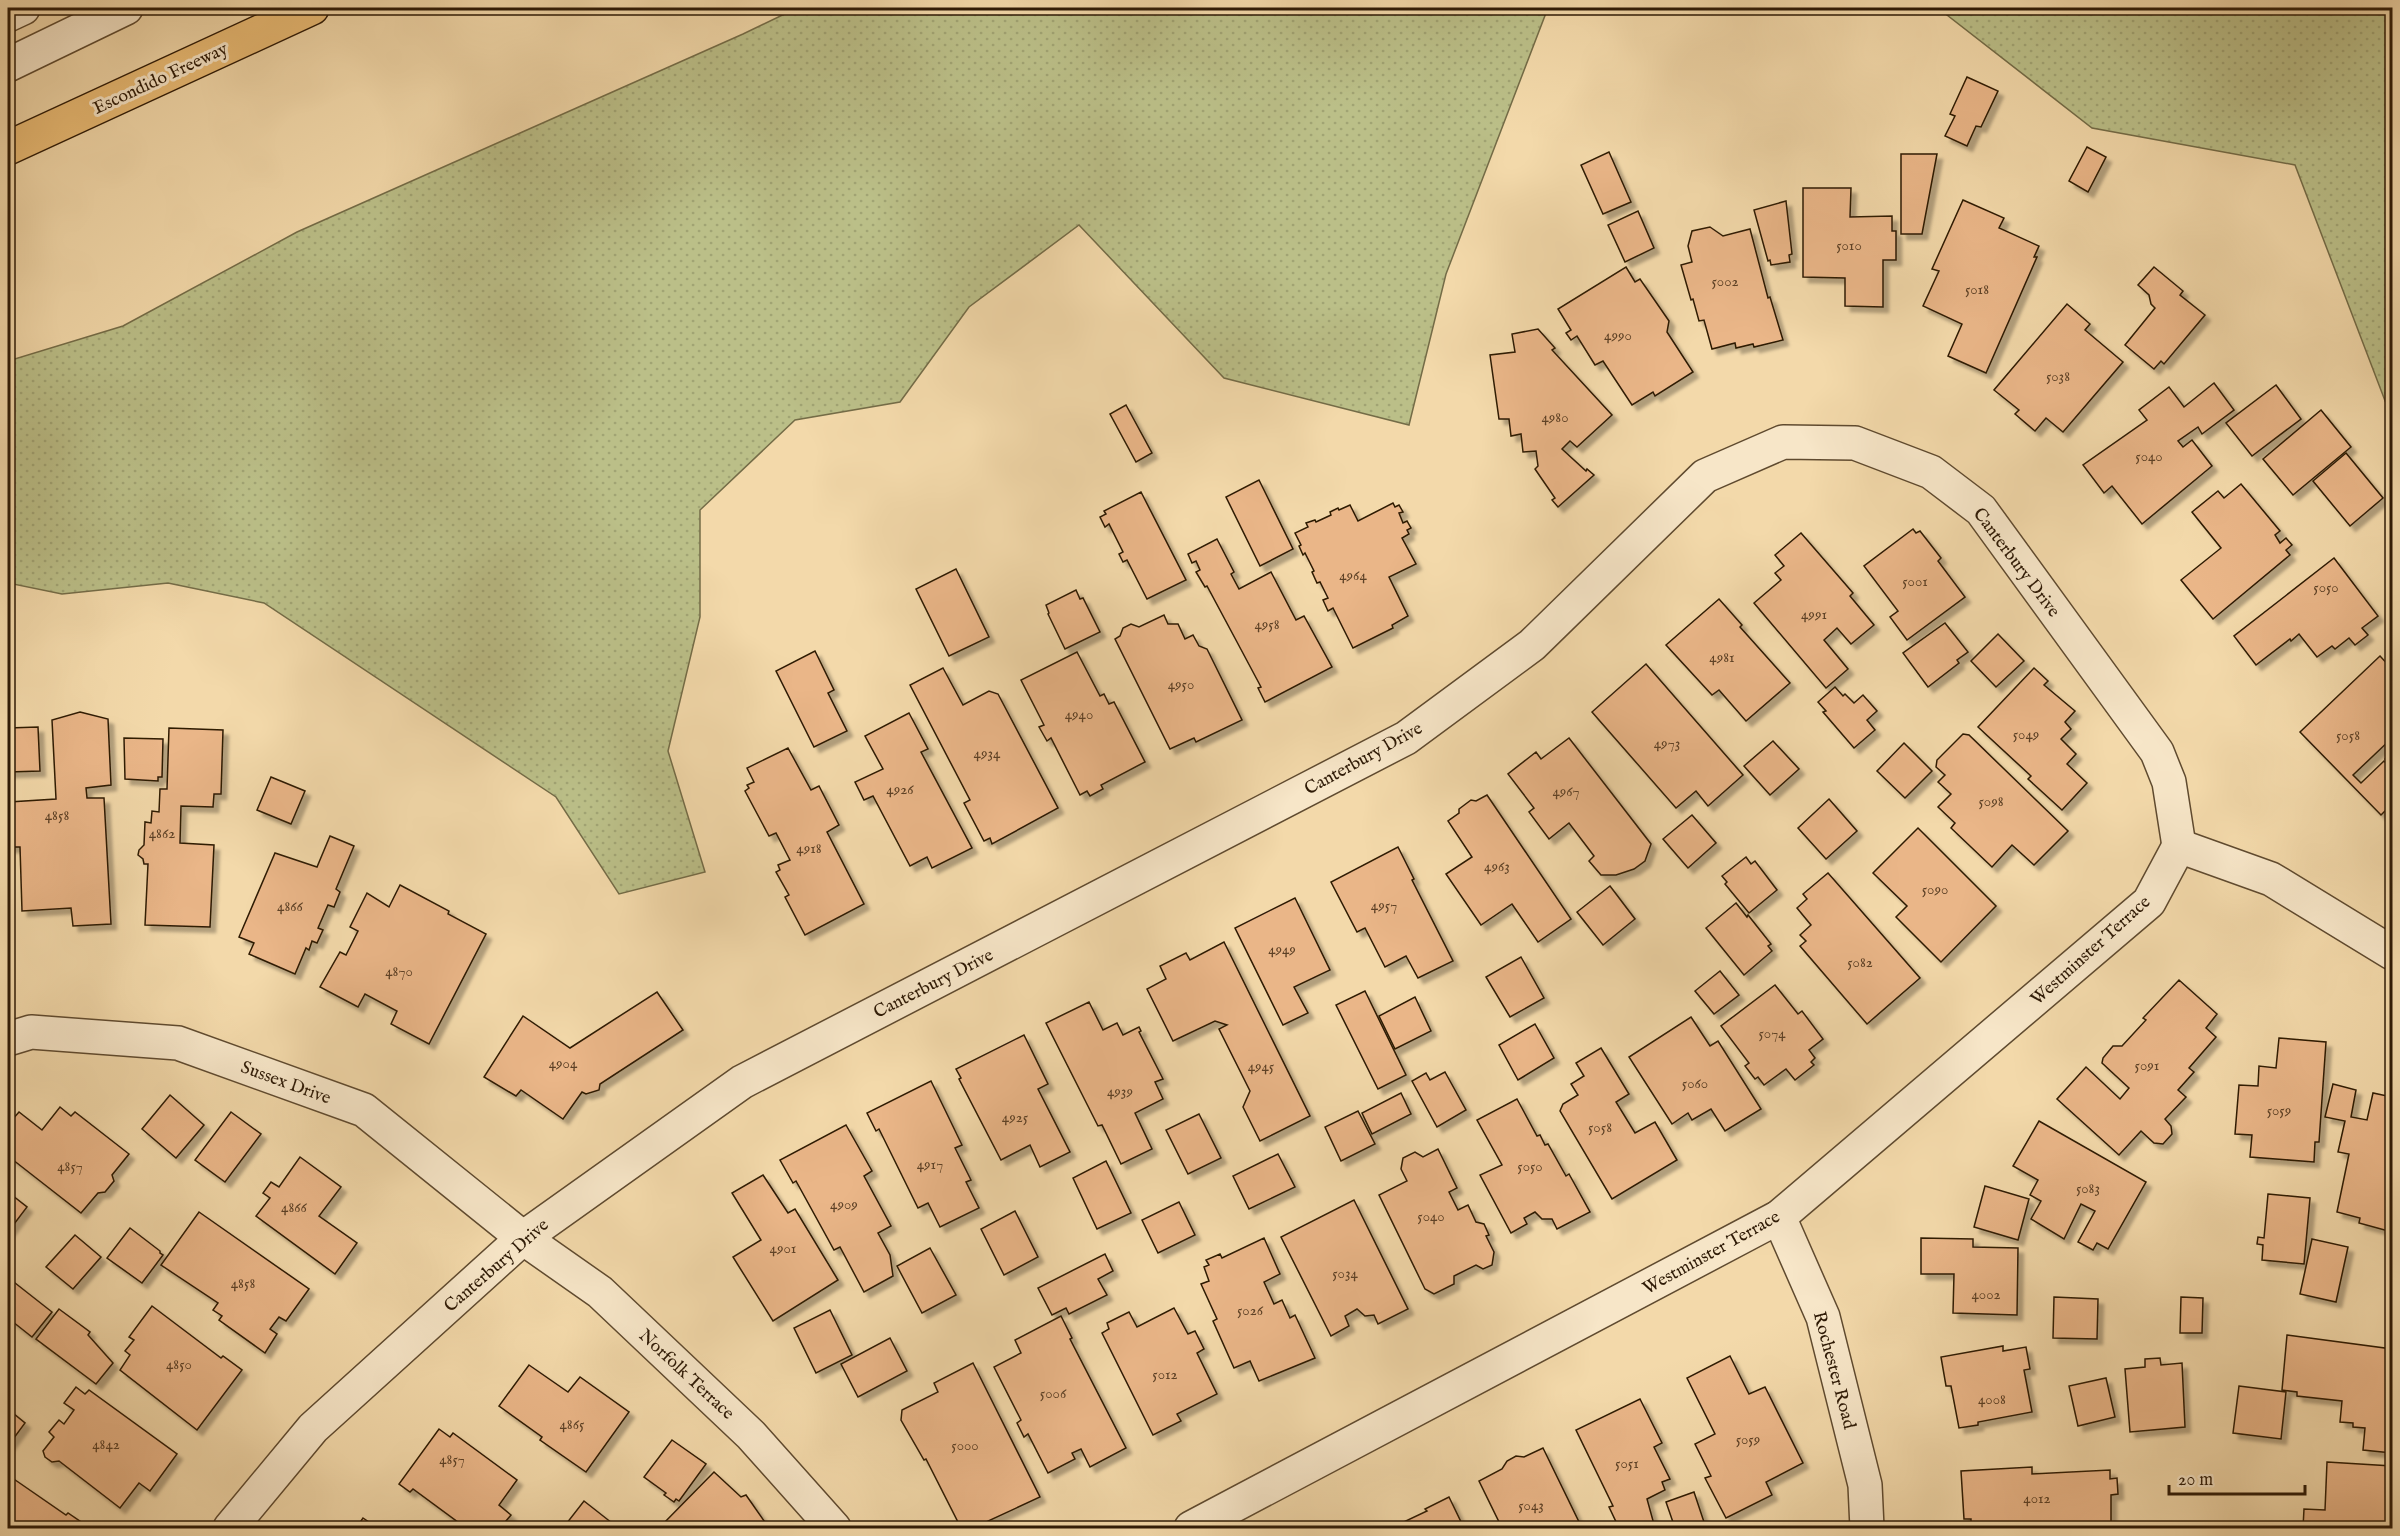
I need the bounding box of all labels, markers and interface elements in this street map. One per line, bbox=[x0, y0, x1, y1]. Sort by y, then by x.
street label: Escondido Freeway bbox=[90, 38, 232, 121]
house number: 5010 bbox=[1836, 236, 1862, 255]
house number: 5002 bbox=[1711, 272, 1739, 291]
house number: 5018 bbox=[1965, 280, 1989, 299]
house number: 4990 bbox=[1604, 326, 1632, 345]
house number: 5038 bbox=[2046, 367, 2070, 386]
house number: 4980 bbox=[1541, 408, 1569, 427]
house number: 5040 bbox=[2135, 447, 2163, 466]
street label: Canterbury Drive bbox=[1967, 503, 2065, 622]
house number: 4964 bbox=[1339, 566, 1367, 585]
house number: 5001 bbox=[1902, 572, 1928, 591]
house number: 5050 bbox=[2313, 578, 2339, 597]
house number: 4991 bbox=[1801, 605, 1827, 624]
house number: 4958 bbox=[1254, 615, 1280, 634]
house number: 4981 bbox=[1709, 648, 1735, 667]
house number: 4950 bbox=[1168, 675, 1194, 694]
house number: 4940 bbox=[1065, 705, 1093, 724]
street label: Canterbury Drive bbox=[1301, 717, 1427, 801]
house number: 5049 bbox=[2013, 725, 2039, 744]
house number: 5058 bbox=[2336, 726, 2360, 745]
house number: 4973 bbox=[1654, 734, 1680, 753]
house number: 4934 bbox=[974, 744, 1001, 763]
house number: 4926 bbox=[886, 780, 914, 799]
house number: 4967 bbox=[1552, 782, 1580, 801]
house number: 5098 bbox=[1978, 792, 2004, 811]
house number: 4858 bbox=[45, 806, 69, 825]
house number: 4862 bbox=[149, 824, 175, 843]
house number: 4918 bbox=[796, 839, 822, 858]
house number: 4963 bbox=[1484, 857, 1510, 876]
house number: 5090 bbox=[1922, 880, 1948, 899]
street label: Westminster Terrace bbox=[2026, 891, 2156, 1011]
house number: 4957 bbox=[1371, 896, 1397, 915]
house number: 4866 bbox=[277, 897, 304, 916]
house number: 4949 bbox=[1268, 940, 1296, 959]
street label: Canterbury Drive bbox=[870, 944, 997, 1024]
house number: 5082 bbox=[1847, 953, 1873, 972]
house number: 4870 bbox=[385, 962, 413, 981]
house number: 5074 bbox=[1758, 1024, 1786, 1043]
house number: 4904 bbox=[549, 1054, 578, 1073]
house number: 5091 bbox=[2135, 1056, 2159, 1075]
street label: Sussex Drive bbox=[237, 1057, 334, 1110]
house number: 4945 bbox=[1248, 1057, 1275, 1076]
house number: 5060 bbox=[1682, 1074, 1708, 1093]
house number: 4939 bbox=[1107, 1082, 1133, 1101]
house number: 5059 bbox=[2267, 1101, 2291, 1120]
house number: 4925 bbox=[1002, 1108, 1029, 1127]
house number: 5058 bbox=[1588, 1118, 1612, 1137]
house number: 4917 bbox=[917, 1155, 943, 1174]
house number: 4857 bbox=[57, 1157, 83, 1176]
house number: 5050 bbox=[1517, 1157, 1543, 1176]
house number: 5083 bbox=[2076, 1179, 2100, 1198]
house number: 4909 bbox=[830, 1195, 858, 1214]
house number: 4866 bbox=[281, 1198, 308, 1217]
street label: Westminster Terrace bbox=[1639, 1206, 1784, 1301]
house number: 5040 bbox=[1417, 1207, 1445, 1226]
street label: Canterbury Drive bbox=[440, 1214, 554, 1318]
house number: 4901 bbox=[770, 1239, 796, 1258]
house number: 5034 bbox=[1332, 1264, 1358, 1283]
house number: 4858 bbox=[231, 1274, 255, 1293]
house number: 4002 bbox=[1971, 1285, 2001, 1304]
house number: 5026 bbox=[1237, 1301, 1264, 1320]
street label: Rochester Road bbox=[1807, 1309, 1860, 1432]
street label: Norfolk Terrace bbox=[633, 1325, 739, 1425]
house number: 4850 bbox=[166, 1355, 192, 1374]
house number: 5012 bbox=[1152, 1365, 1178, 1384]
house number: 5006 bbox=[1040, 1384, 1067, 1403]
house number: 4008 bbox=[1978, 1390, 2006, 1409]
house number: 4865 bbox=[560, 1415, 585, 1434]
house number: 5059 bbox=[1736, 1430, 1760, 1449]
house number: 4842 bbox=[92, 1435, 120, 1454]
house number: 5000 bbox=[951, 1436, 979, 1455]
house number: 4857 bbox=[439, 1450, 465, 1469]
house number: 5051 bbox=[1615, 1454, 1639, 1473]
scale bar bbox=[2169, 1458, 2306, 1496]
text: 20 m bbox=[2178, 1469, 2213, 1492]
house number: 4012 bbox=[2023, 1489, 2051, 1508]
house number: 5043 bbox=[1518, 1496, 1544, 1515]

